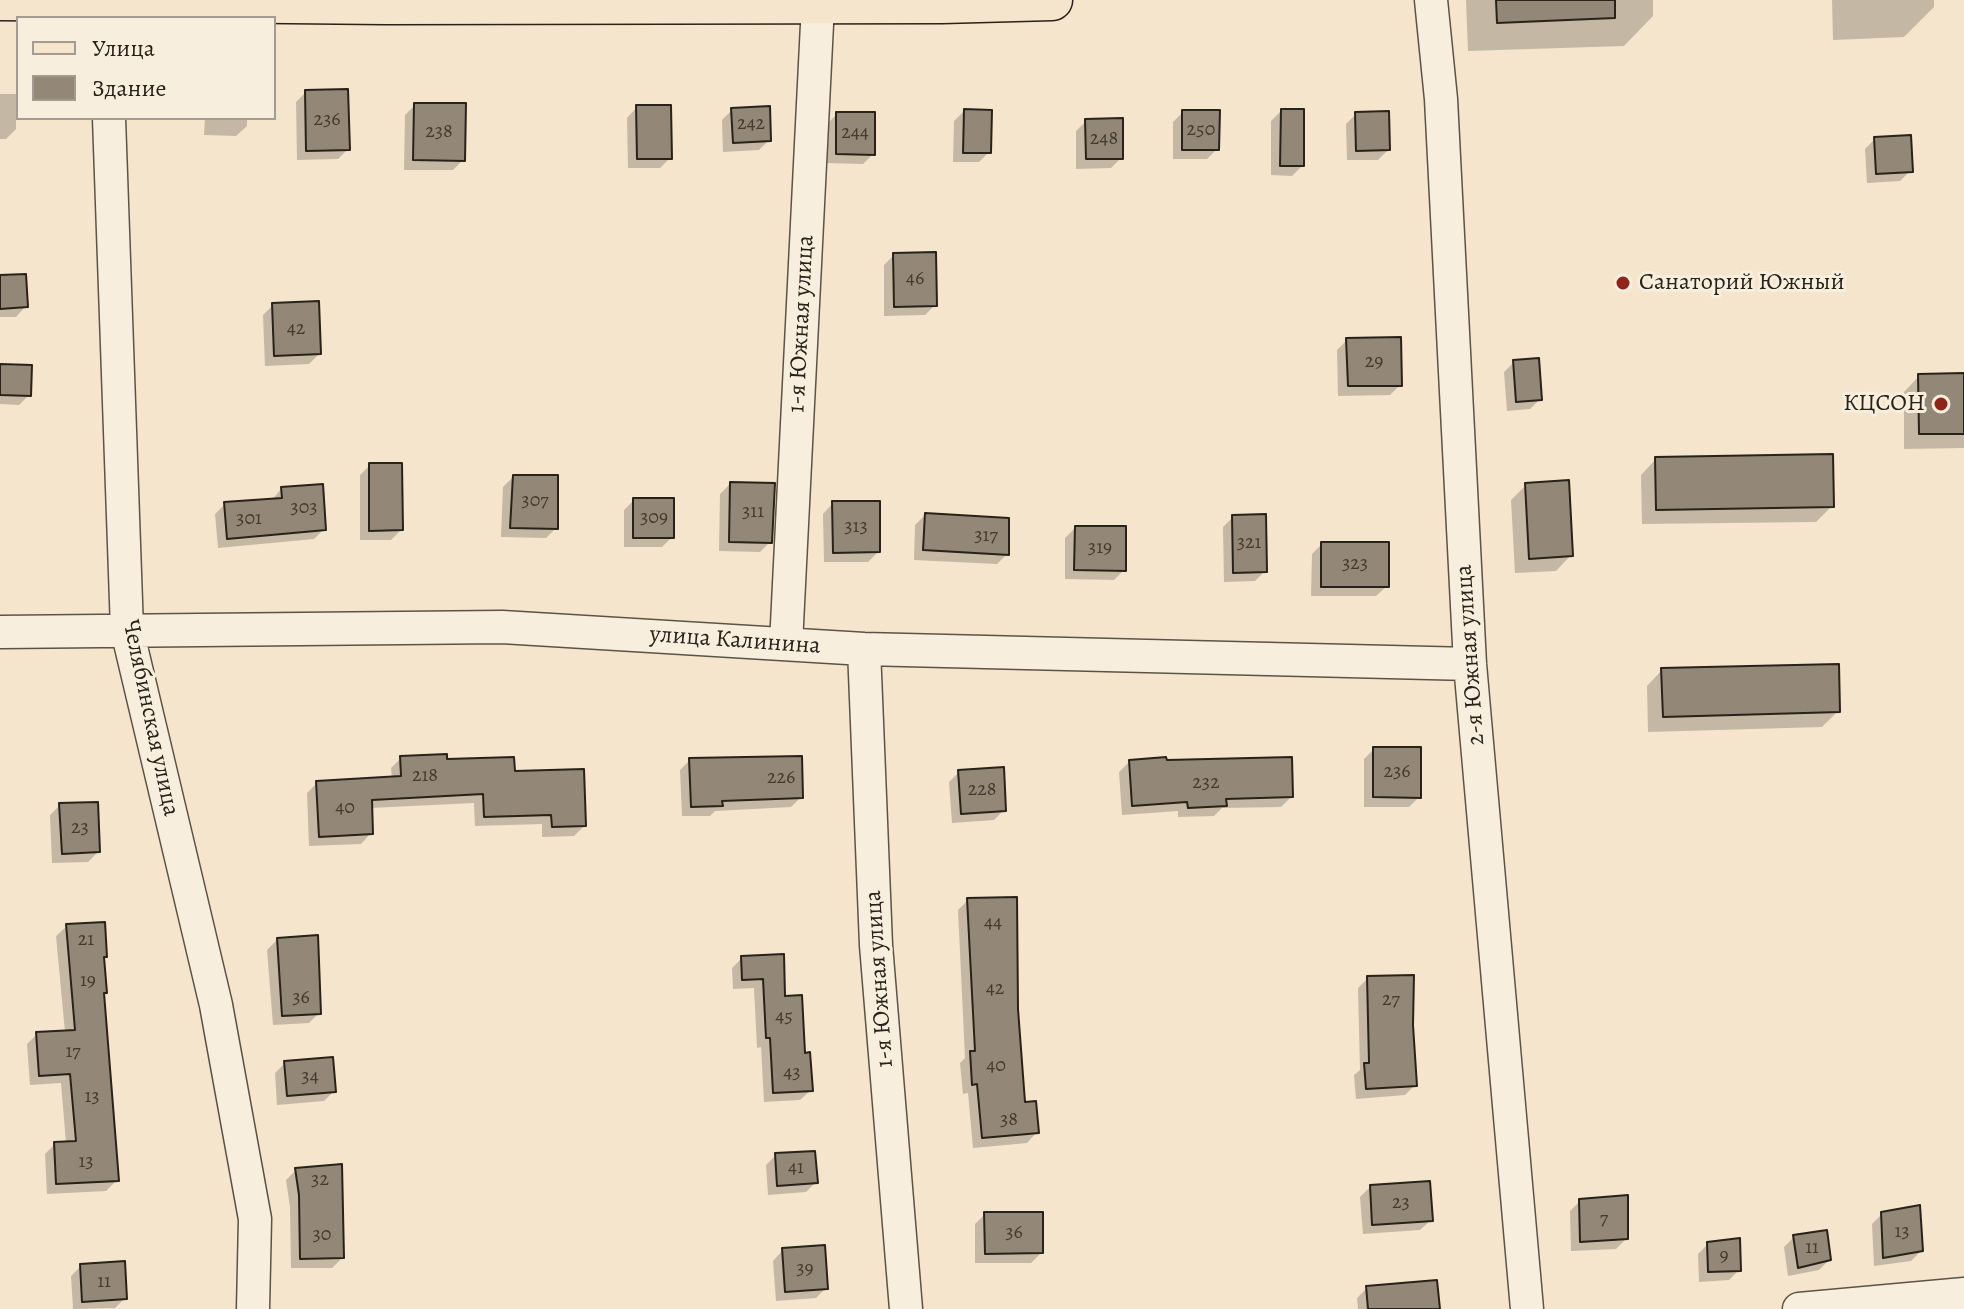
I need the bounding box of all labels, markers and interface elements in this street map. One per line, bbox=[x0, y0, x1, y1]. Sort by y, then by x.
legend bbox=[16, 16, 276, 120]
text: Улица bbox=[92, 32, 155, 64]
text: Здание bbox=[92, 72, 167, 104]
house number: 236 bbox=[313, 108, 341, 132]
house number: 242 bbox=[737, 112, 765, 136]
house number: 250 bbox=[1187, 118, 1215, 142]
house number: 238 bbox=[425, 120, 453, 144]
house number: 244 bbox=[841, 121, 869, 145]
house number: 248 bbox=[1090, 127, 1118, 151]
street label: 1-я Южная улица bbox=[783, 234, 821, 414]
house number: 46 bbox=[906, 267, 924, 291]
place label: Санаторий Южный bbox=[1639, 269, 1845, 297]
marker: Санаторий Южный bbox=[1614, 274, 1632, 292]
house number: 42 bbox=[287, 317, 305, 341]
house number: 29 bbox=[1365, 350, 1383, 374]
place label: КЦСОН bbox=[1843, 390, 1925, 418]
marker: КЦСОН bbox=[1932, 395, 1950, 413]
house number: 307 bbox=[521, 489, 549, 513]
house number: 303 bbox=[290, 496, 318, 520]
house number: 311 bbox=[742, 500, 764, 524]
house number: 309 bbox=[640, 506, 668, 530]
house number: 301 bbox=[236, 507, 262, 531]
house number: 313 bbox=[844, 515, 868, 539]
house number: 317 bbox=[974, 524, 998, 548]
house number: 321 bbox=[1237, 531, 1261, 555]
house number: 319 bbox=[1088, 536, 1112, 560]
house number: 323 bbox=[1342, 552, 1368, 576]
street label: 2-я Южная улица bbox=[1450, 564, 1492, 746]
street label: Челябинская улица bbox=[115, 617, 185, 819]
street label: улица Калинина bbox=[649, 621, 821, 661]
house number: 236 bbox=[1383, 760, 1411, 784]
house number: 218 bbox=[412, 764, 438, 788]
house number: 226 bbox=[767, 766, 795, 790]
house number: 232 bbox=[1192, 771, 1220, 795]
house number: 228 bbox=[968, 778, 996, 802]
house number: 40 bbox=[335, 796, 355, 820]
house number: 23 bbox=[71, 816, 89, 840]
street label: 1-я Южная улица bbox=[859, 889, 901, 1069]
house number: 44 bbox=[984, 911, 1002, 935]
house number: 21 bbox=[78, 928, 94, 952]
house number: 19 bbox=[80, 969, 96, 993]
house number: 42 bbox=[986, 977, 1004, 1001]
house number: 36 bbox=[292, 986, 310, 1010]
house number: 27 bbox=[1382, 988, 1400, 1012]
house number: 45 bbox=[775, 1005, 793, 1029]
house number: 17 bbox=[65, 1040, 81, 1064]
house number: 40 bbox=[986, 1054, 1006, 1078]
house number: 43 bbox=[783, 1061, 801, 1085]
house number: 34 bbox=[301, 1065, 319, 1089]
house number: 13 bbox=[84, 1085, 100, 1109]
house number: 38 bbox=[1000, 1108, 1018, 1132]
house number: 13 bbox=[78, 1150, 94, 1174]
house number: 41 bbox=[788, 1156, 804, 1180]
house number: 32 bbox=[311, 1168, 329, 1192]
house number: 23 bbox=[1392, 1191, 1410, 1215]
house number: 7 bbox=[1600, 1207, 1608, 1231]
house number: 13 bbox=[1894, 1220, 1910, 1244]
house number: 36 bbox=[1005, 1221, 1023, 1245]
house number: 30 bbox=[313, 1223, 331, 1247]
house number: 11 bbox=[1805, 1236, 1819, 1260]
house number: 9 bbox=[1719, 1244, 1729, 1268]
house number: 39 bbox=[796, 1257, 814, 1281]
house number: 11 bbox=[97, 1270, 111, 1294]

